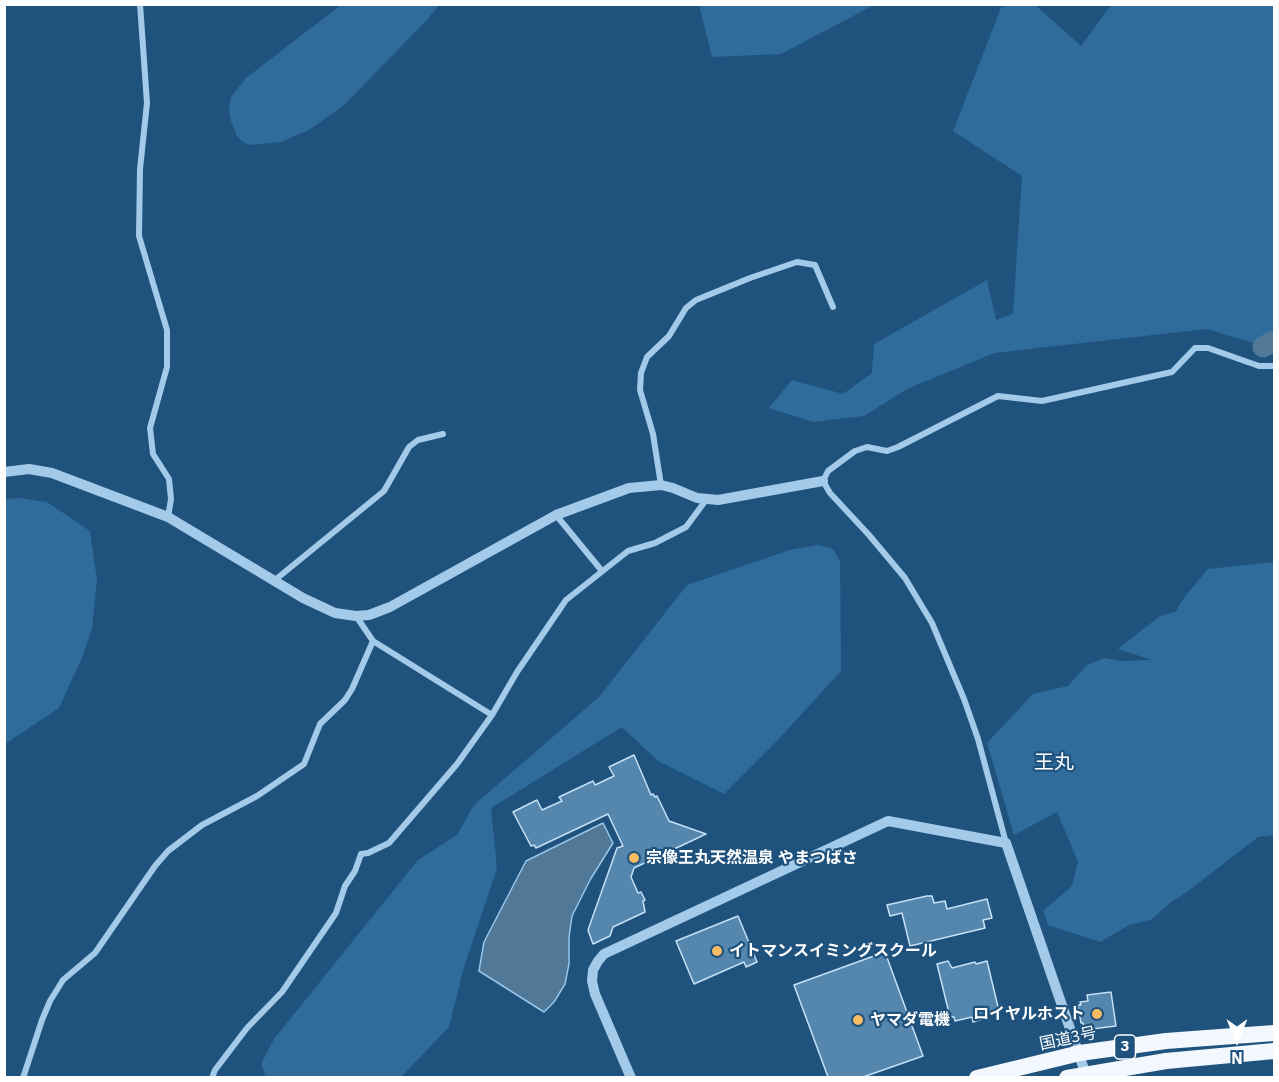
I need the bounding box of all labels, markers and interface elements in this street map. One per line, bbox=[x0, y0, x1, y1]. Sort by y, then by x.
district label: 王丸 bbox=[1034, 751, 1074, 775]
place label: 宗像王丸天然温泉 やまつばさ bbox=[646, 848, 858, 868]
marker: 宗像王丸天然温泉 やまつばさ bbox=[627, 851, 641, 865]
place label: イトマンスイミングスクール bbox=[729, 941, 937, 961]
marker: イトマンスイミングスクール bbox=[710, 944, 724, 958]
place label: ロイヤルホスト bbox=[973, 1004, 1085, 1024]
marker: ロイヤルホスト bbox=[1090, 1007, 1104, 1021]
place label: ヤマダ電機 bbox=[870, 1010, 950, 1030]
north arrow bbox=[1207, 1010, 1267, 1070]
marker: ヤマダ電機 bbox=[851, 1013, 865, 1027]
street label: 国道3号 bbox=[1038, 1024, 1098, 1054]
road number: 3 bbox=[1114, 1035, 1136, 1059]
text: N bbox=[1231, 1048, 1243, 1068]

